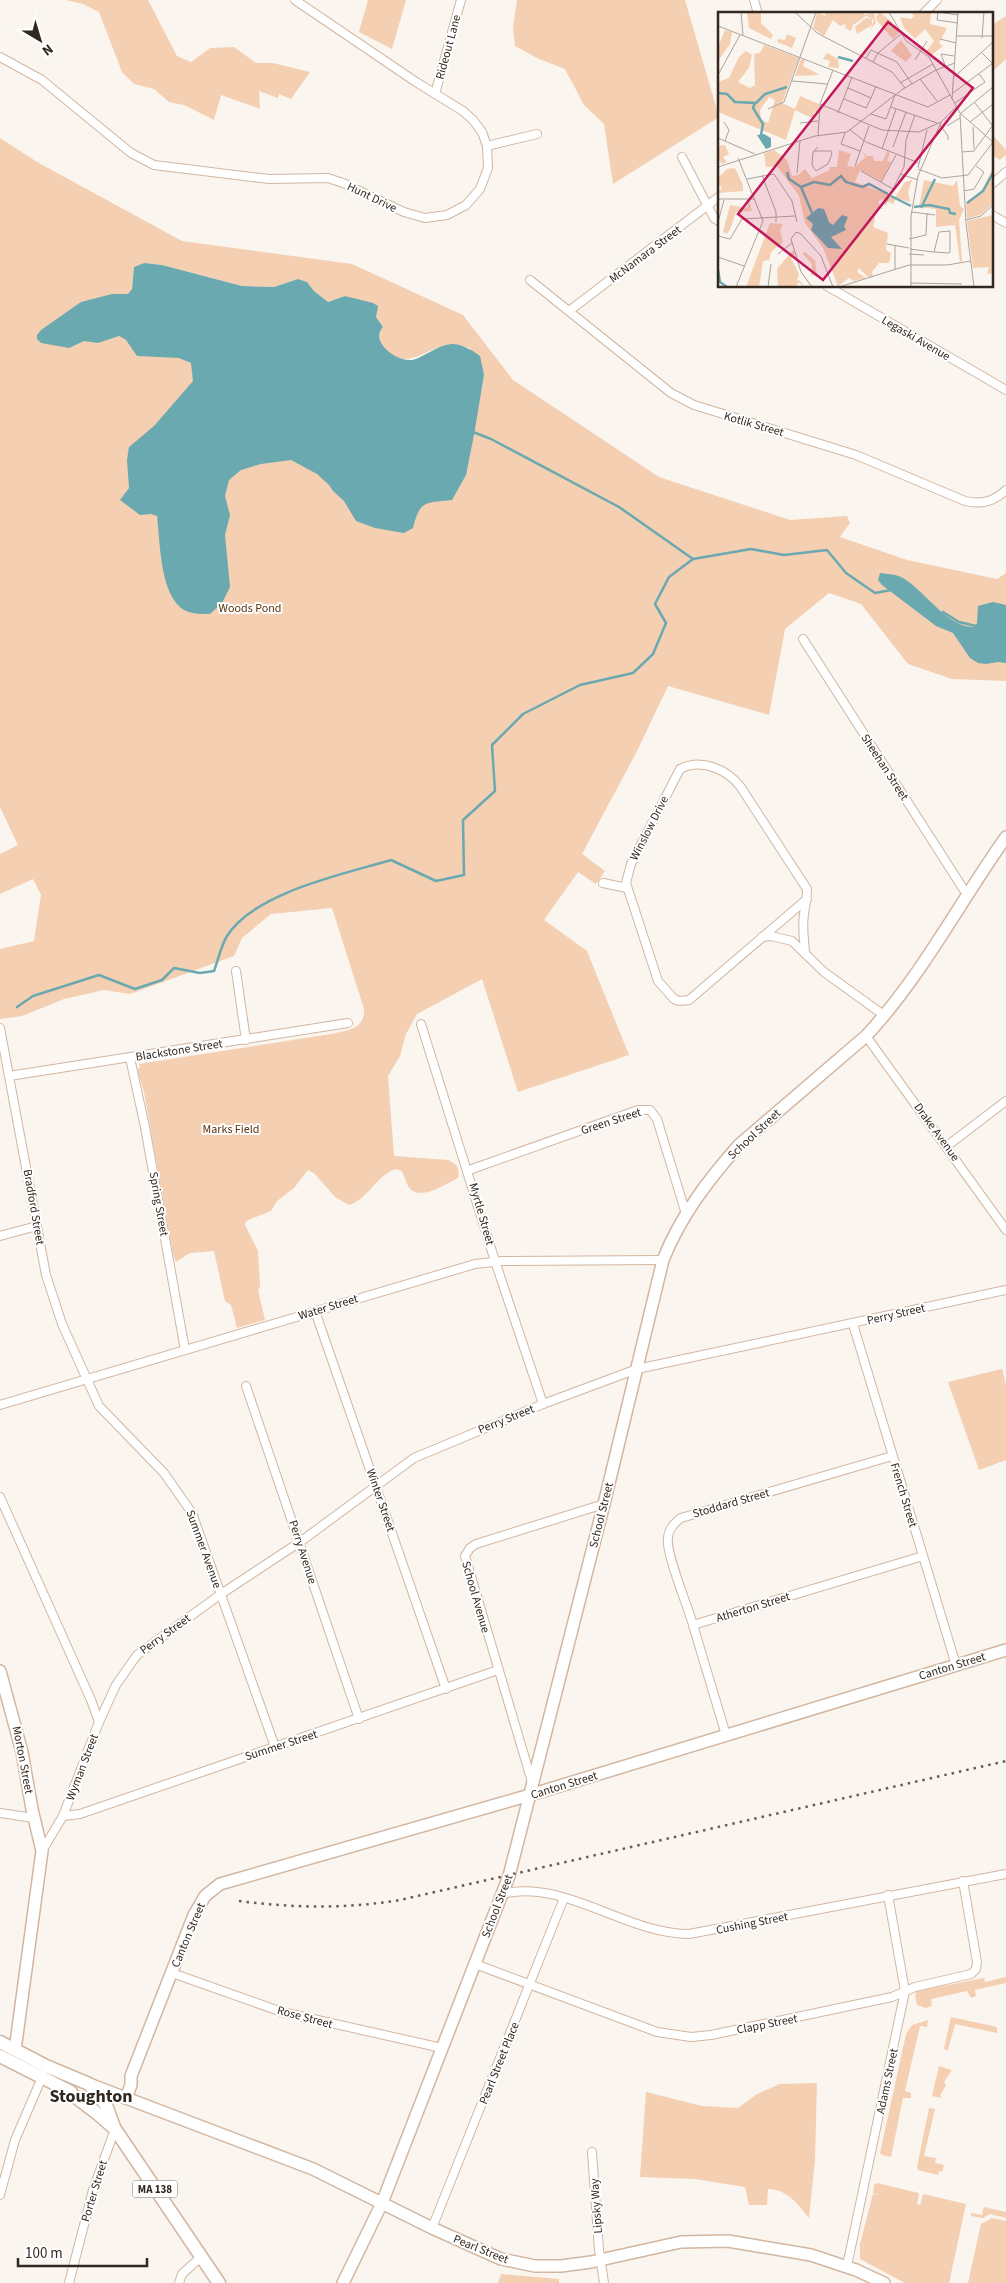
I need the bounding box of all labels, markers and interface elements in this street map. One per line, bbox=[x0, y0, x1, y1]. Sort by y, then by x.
inset map bbox=[718, 12, 994, 288]
street label: Rideout Lane bbox=[432, 13, 465, 81]
north arrow bbox=[15, 15, 65, 65]
text: N bbox=[38, 39, 57, 60]
street label: Hunt Drive bbox=[344, 178, 400, 217]
street label: McNamara Street bbox=[606, 222, 685, 287]
street label: Legaski Avenue bbox=[878, 312, 953, 365]
street label: Kotlik Street bbox=[722, 408, 786, 441]
park label: Woods Pond bbox=[219, 600, 281, 617]
street label: Sheehan Street bbox=[857, 731, 913, 804]
street label: Winslow Drive bbox=[626, 793, 673, 864]
street label: Blackstone Street bbox=[134, 1035, 224, 1066]
street label: Drake Avenue bbox=[910, 1100, 964, 1165]
street label: Green Street bbox=[579, 1104, 643, 1139]
street label: School Street bbox=[724, 1105, 785, 1163]
park label: Marks Field bbox=[203, 1121, 259, 1138]
street label: Bradford Street bbox=[18, 1168, 49, 1246]
street label: Spring Street bbox=[144, 1170, 173, 1238]
street label: Myrtle Street bbox=[465, 1181, 499, 1247]
street label: Water Street bbox=[296, 1290, 360, 1325]
street label: Perry Street bbox=[865, 1300, 927, 1329]
street label: Perry Street bbox=[476, 1400, 537, 1438]
street label: French Street bbox=[886, 1461, 921, 1530]
street label: Winter Street bbox=[362, 1466, 399, 1534]
street label: School Street bbox=[585, 1481, 618, 1550]
street label: Stoddard Street bbox=[691, 1484, 771, 1523]
street label: Summer Avenue bbox=[181, 1508, 226, 1591]
street label: Perry Avenue bbox=[284, 1518, 321, 1586]
street label: School Avenue bbox=[457, 1559, 494, 1635]
street label: Atherton Street bbox=[714, 1588, 792, 1627]
street label: Perry Street bbox=[136, 1610, 194, 1659]
street label: Canton Street bbox=[917, 1648, 988, 1685]
street label: Morton Street bbox=[8, 1725, 37, 1795]
street label: Summer Street bbox=[243, 1726, 320, 1765]
street label: Wyman Street bbox=[62, 1731, 103, 1803]
street label: Canton Street bbox=[529, 1767, 600, 1804]
street label: School Street bbox=[478, 1872, 517, 1940]
street label: Canton Street bbox=[167, 1900, 210, 1970]
street label: Cushing Street bbox=[715, 1908, 789, 1939]
street label: Rose Street bbox=[275, 2002, 334, 2033]
street label: Clapp Street bbox=[735, 2010, 799, 2039]
street label: Pearl Street Place bbox=[475, 2019, 524, 2107]
street label: Adams Street bbox=[872, 2047, 903, 2115]
district label: Stoughton bbox=[49, 2084, 133, 2109]
street label: Porter Street bbox=[77, 2158, 112, 2224]
street label: Lipsky Way bbox=[586, 2177, 607, 2234]
road number: MA 138 bbox=[132, 2180, 178, 2198]
street label: Pearl Street bbox=[451, 2231, 511, 2268]
scale bar bbox=[18, 2236, 146, 2268]
text: 100 m bbox=[25, 2243, 63, 2264]

